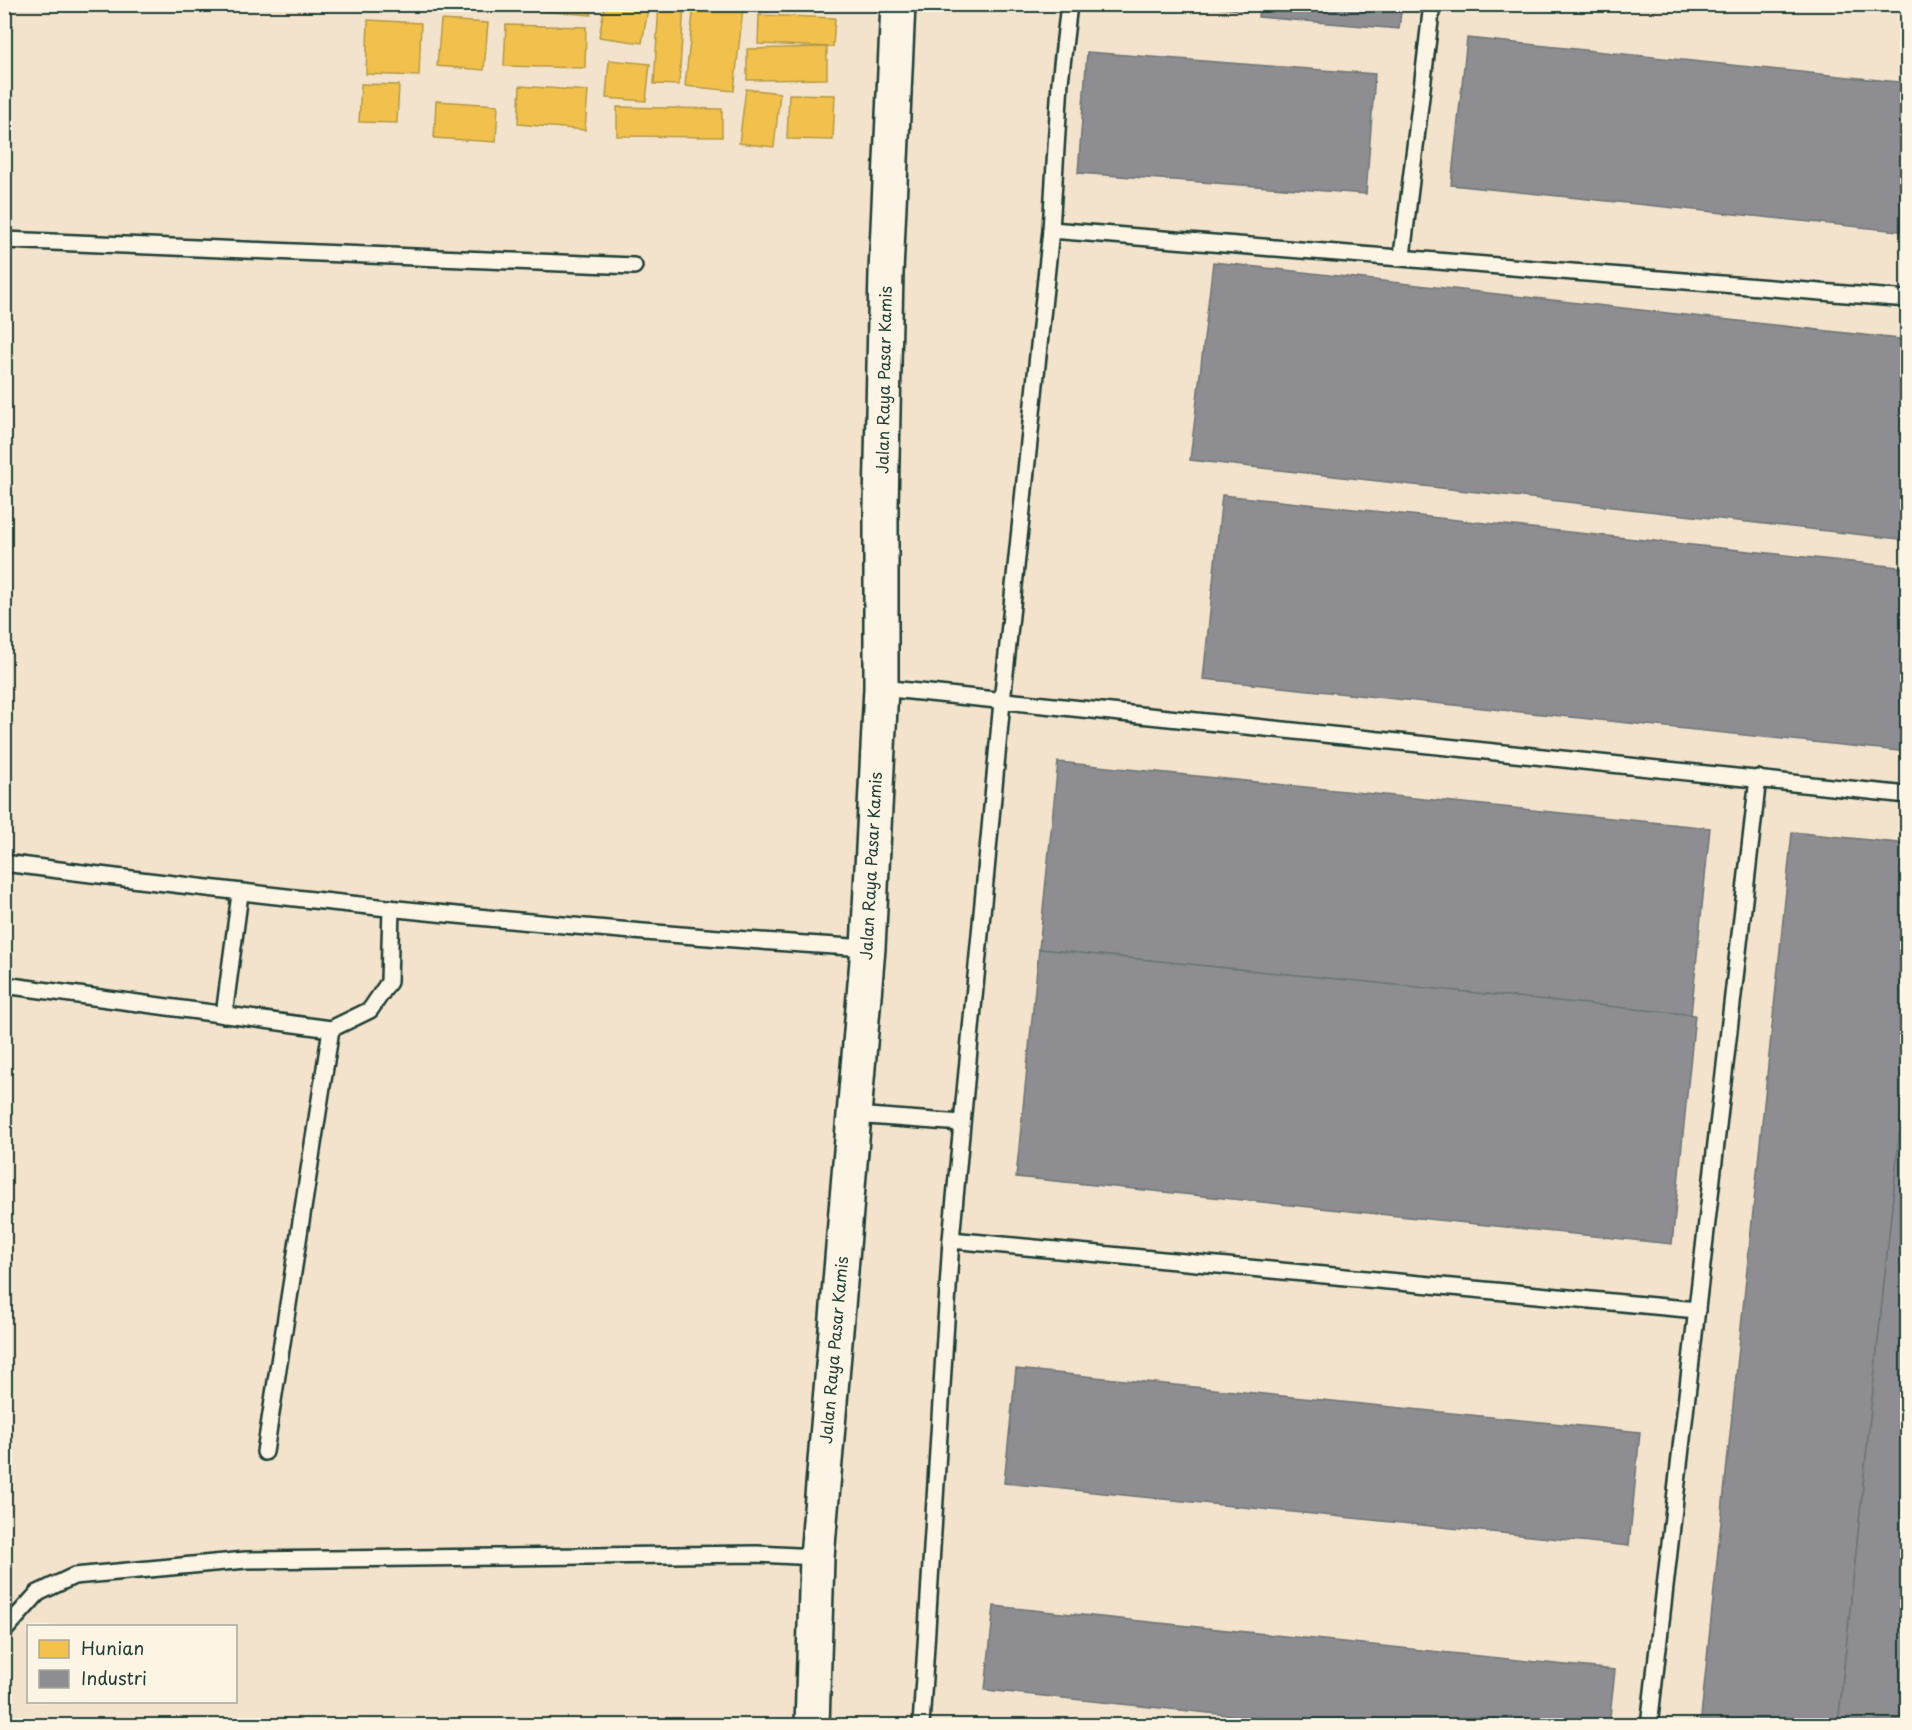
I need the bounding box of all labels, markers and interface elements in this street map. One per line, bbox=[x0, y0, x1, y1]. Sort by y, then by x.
street label: Jalan Raya Pasar Kamis bbox=[869, 286, 897, 474]
street label: Jalan Raya Pasar Kamis bbox=[853, 771, 887, 960]
street label: Jalan Raya Pasar Kamis bbox=[813, 1255, 853, 1445]
legend bbox=[27, 1625, 237, 1703]
text: Hunian bbox=[81, 1634, 144, 1661]
text: Industri bbox=[81, 1664, 147, 1691]

